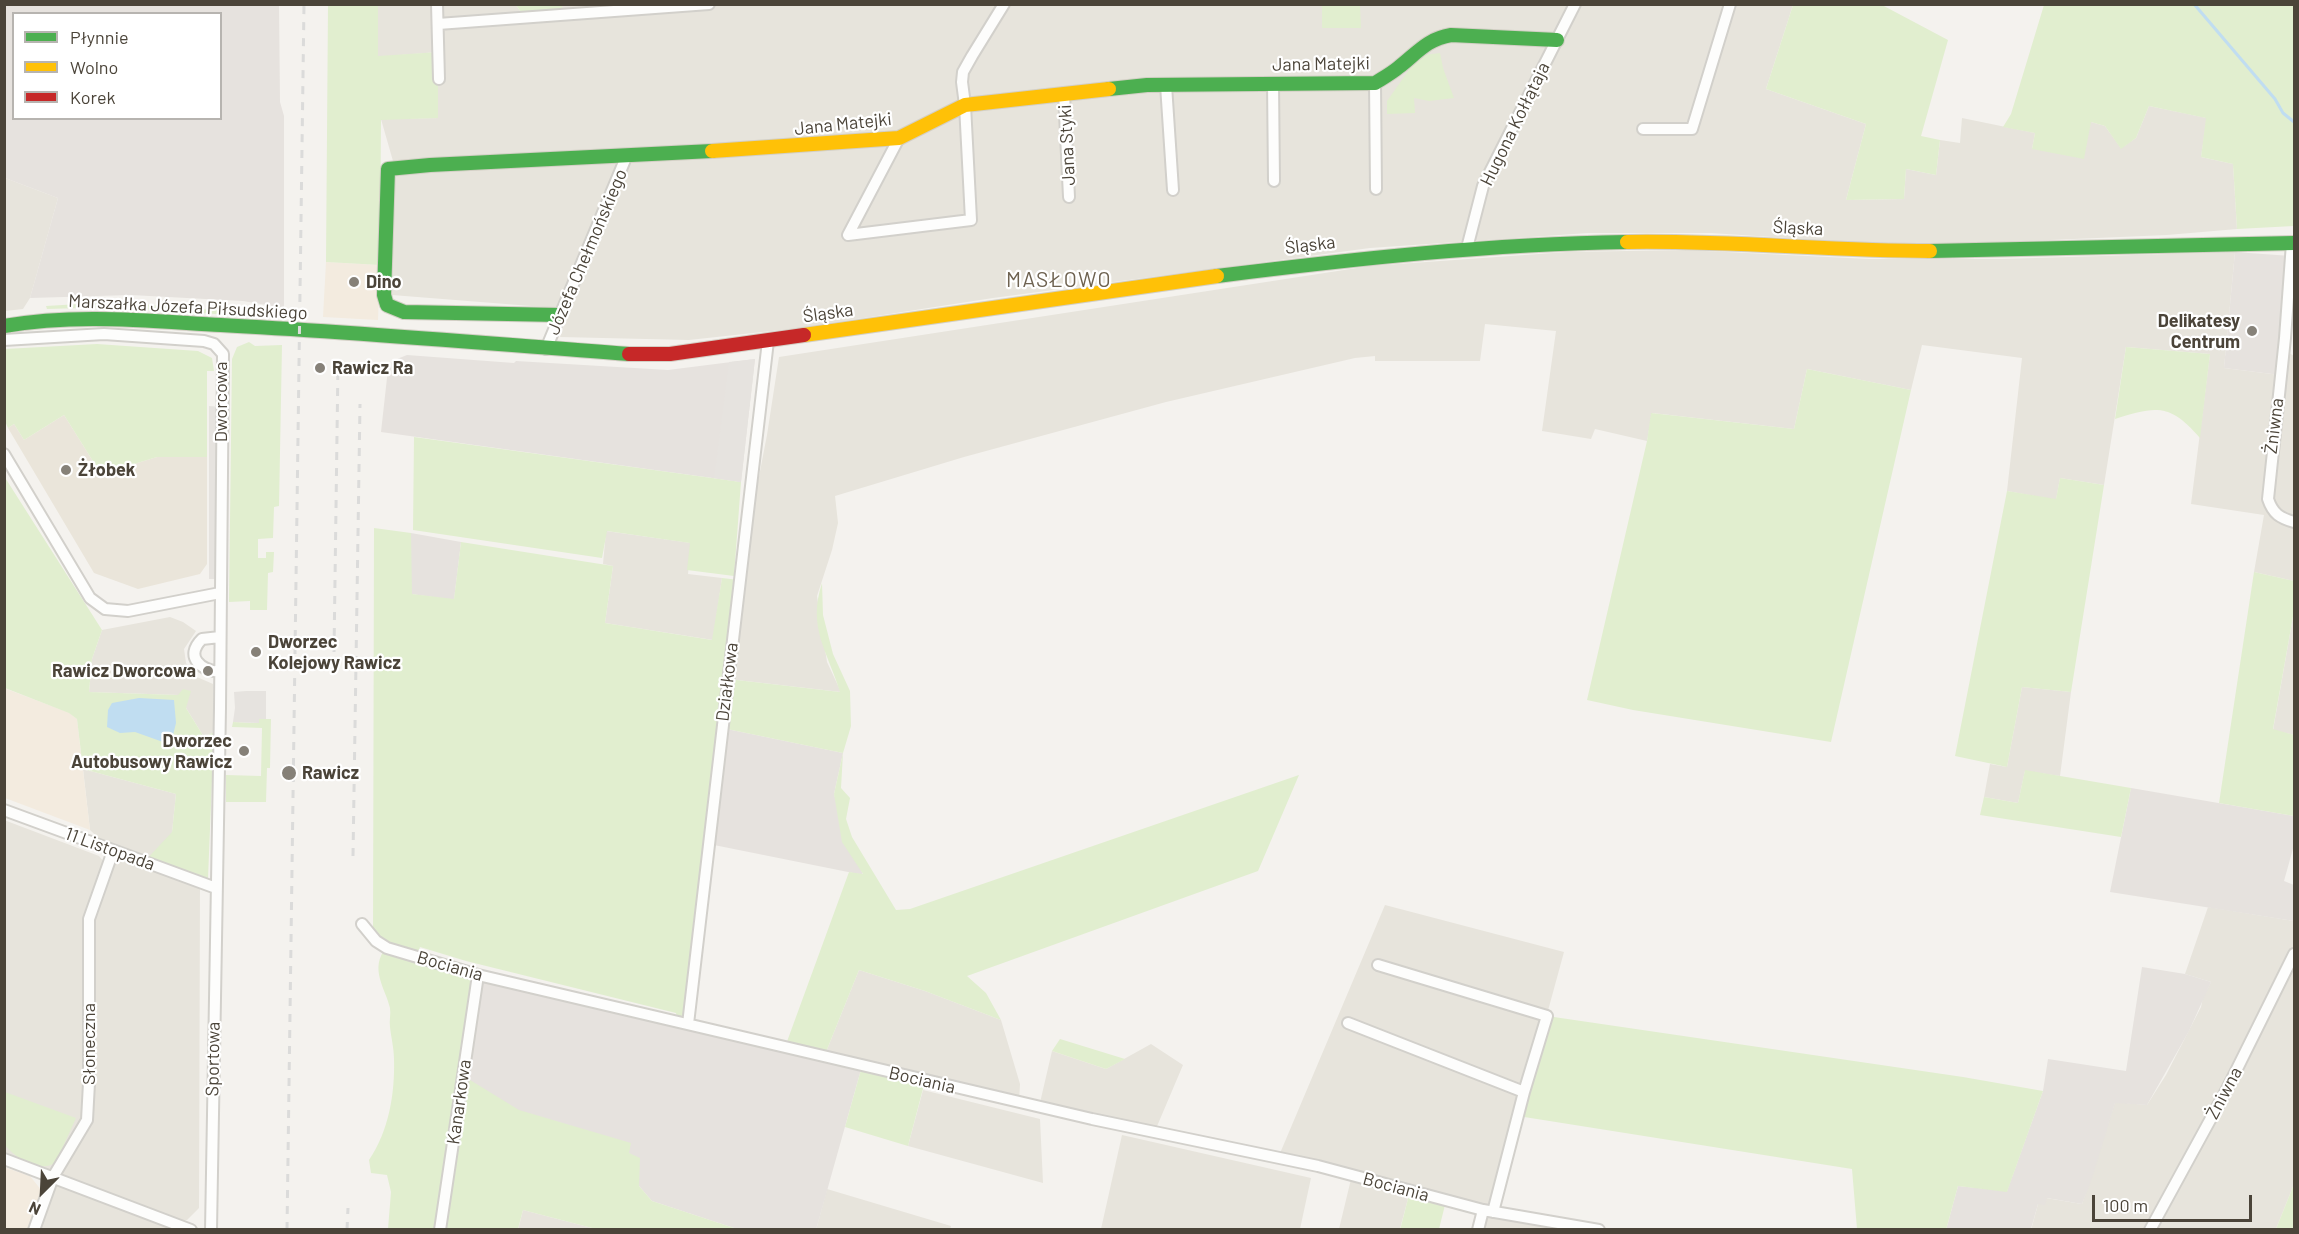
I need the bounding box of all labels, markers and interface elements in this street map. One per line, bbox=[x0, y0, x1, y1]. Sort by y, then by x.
legend bbox=[12, 12, 222, 120]
text: Płynnie bbox=[70, 26, 129, 48]
street label: Jana Matejki bbox=[1272, 52, 1370, 76]
text: Wolno bbox=[70, 56, 118, 78]
street label: Hugona Kołłątaja bbox=[1476, 59, 1554, 189]
text: Korek bbox=[70, 86, 116, 108]
street label: Jana Styki bbox=[1054, 104, 1080, 186]
street label: Jana Matejki bbox=[793, 108, 893, 140]
street label: Józefa Chełmońskiego bbox=[542, 166, 632, 338]
street label: Śląska bbox=[1772, 216, 1824, 240]
street label: Śląska bbox=[1284, 231, 1336, 259]
district label: MASŁOWO bbox=[1006, 267, 1112, 293]
place label: Dino bbox=[366, 271, 402, 293]
marker: Dino bbox=[347, 275, 361, 289]
street label: Marszałka Józefa Piłsudskiego bbox=[68, 290, 308, 324]
street label: Śląska bbox=[801, 299, 855, 327]
place label: Delikatesy Centrum bbox=[2158, 310, 2240, 352]
marker: Delikatesy Centrum bbox=[2245, 324, 2259, 338]
place label: Rawicz Ra bbox=[332, 357, 413, 379]
marker: Rawicz Ra bbox=[313, 361, 327, 375]
street label: Dworcowa bbox=[210, 362, 232, 442]
street label: Żniwna bbox=[2260, 397, 2288, 455]
place label: Żłobek bbox=[78, 459, 135, 481]
marker: Żłobek bbox=[59, 463, 73, 477]
place label: Dworzec Kolejowy Rawicz bbox=[268, 631, 401, 674]
street label: Działkowa bbox=[711, 641, 743, 723]
marker: Dworzec Kolejowy Rawicz bbox=[249, 645, 263, 659]
place label: Rawicz Dworcowa bbox=[52, 660, 196, 682]
marker: Rawicz Dworcowa bbox=[201, 664, 215, 678]
place label: Dworzec Autobusowy Rawicz bbox=[71, 730, 232, 772]
marker: Dworzec Autobusowy Rawicz bbox=[237, 744, 251, 758]
place label: Rawicz bbox=[302, 762, 359, 784]
marker: Rawicz bbox=[280, 764, 298, 782]
street label: 11 Listopada bbox=[62, 823, 158, 875]
street label: Bociania bbox=[414, 946, 486, 986]
street label: Słoneczna bbox=[78, 1003, 100, 1085]
street label: Sportowa bbox=[202, 1021, 224, 1097]
street label: Kanarkowa bbox=[442, 1058, 476, 1146]
street label: Bociania bbox=[887, 1062, 957, 1098]
street label: Żniwna bbox=[2201, 1063, 2247, 1123]
north arrow bbox=[12, 1162, 72, 1222]
street label: Bociania bbox=[1360, 1168, 1432, 1206]
scale bar bbox=[2095, 1183, 2256, 1221]
text: 100 m bbox=[2103, 1194, 2148, 1216]
text: N bbox=[26, 1198, 43, 1220]

